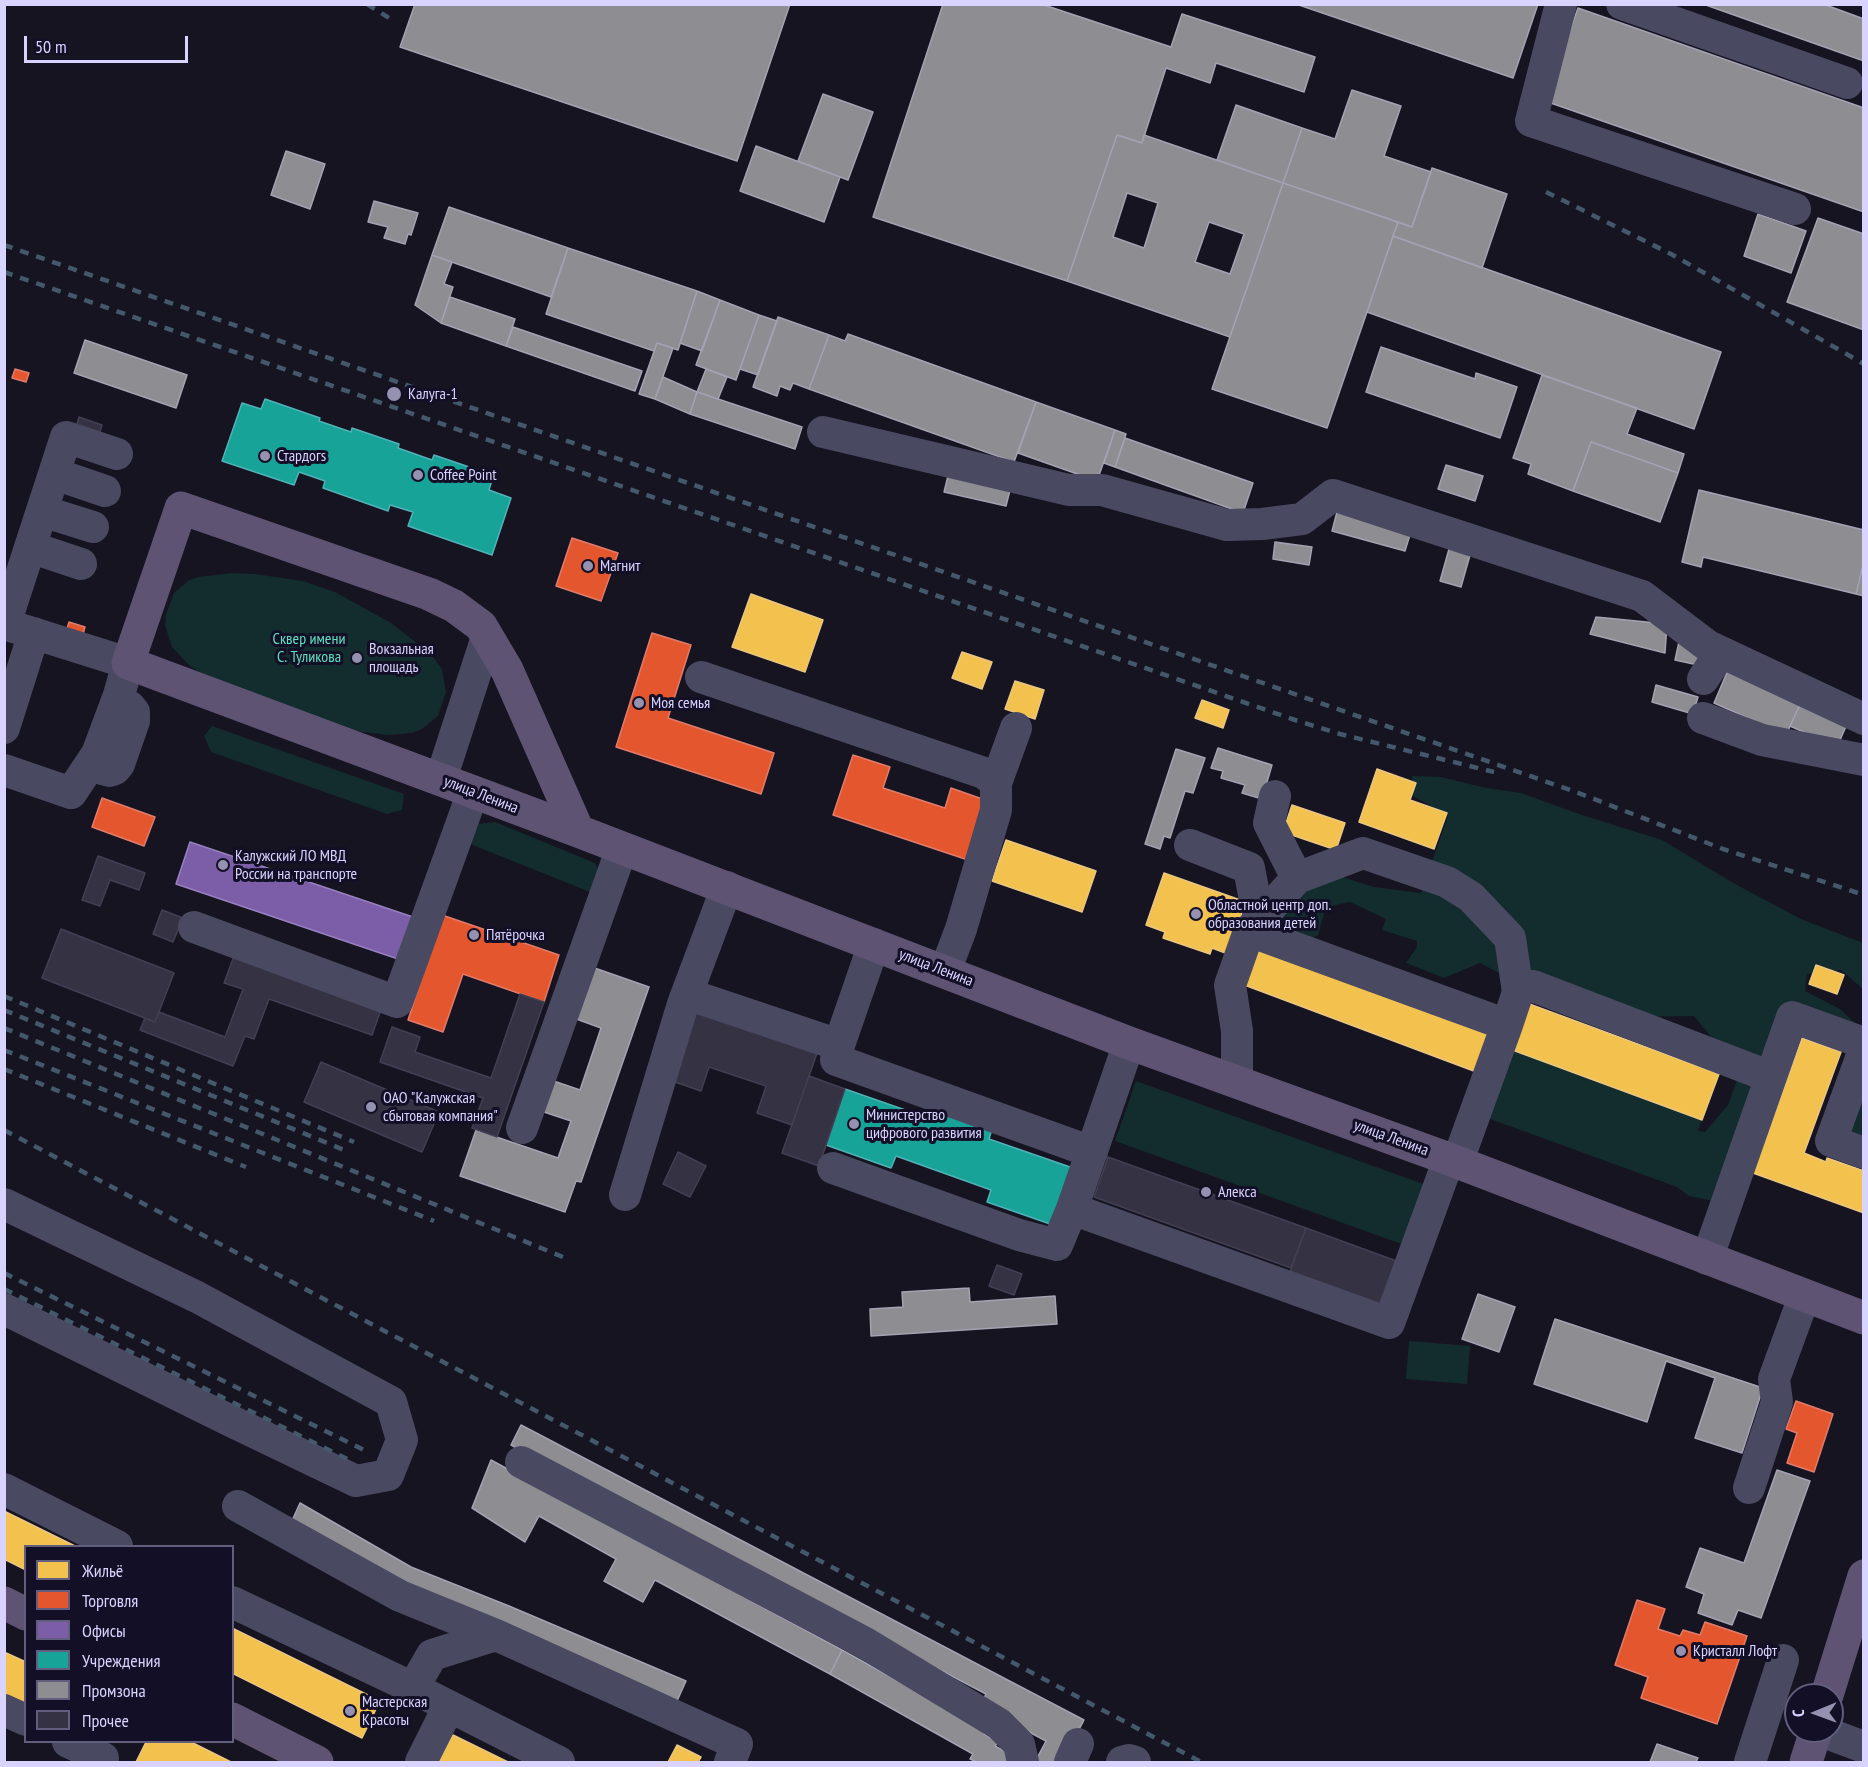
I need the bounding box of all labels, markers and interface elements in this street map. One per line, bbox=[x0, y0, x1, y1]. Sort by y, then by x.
scale bar bbox=[27, 24, 190, 62]
text: 50 m bbox=[35, 35, 67, 58]
place label: Калуга-1 bbox=[408, 384, 458, 404]
marker: Калуга-1 bbox=[385, 385, 403, 403]
place label: Стардогs bbox=[277, 446, 326, 466]
marker: Стардогs bbox=[258, 449, 272, 463]
place label: Coffee Point bbox=[430, 465, 497, 485]
marker: Coffee Point bbox=[411, 468, 425, 482]
place label: Магнит bbox=[600, 556, 640, 576]
marker: Магнит bbox=[581, 559, 595, 573]
park label: Сквер имени С. Туликова bbox=[273, 629, 345, 667]
place label: Вокзальная площадь bbox=[369, 639, 434, 677]
marker: Вокзальная площадь bbox=[350, 651, 364, 665]
place label: Моя семья bbox=[651, 693, 710, 713]
marker: Моя семья bbox=[632, 696, 646, 710]
street label: улица Ленина bbox=[441, 772, 521, 818]
place label: Калужский ЛО МВД России на транспорте bbox=[235, 846, 357, 884]
marker: Калужский ЛО МВД России на транспорте bbox=[216, 858, 230, 872]
place label: Областной центр доп. образования детей bbox=[1208, 895, 1331, 933]
marker: Областной центр доп. образования детей bbox=[1189, 907, 1203, 921]
place label: Пятёрочка bbox=[486, 925, 545, 945]
marker: Пятёрочка bbox=[467, 928, 481, 942]
street label: улица Ленина bbox=[896, 945, 976, 991]
place label: ОАО "Калужская сбытовая компания" bbox=[383, 1088, 498, 1126]
marker: ОАО "Калужская сбытовая компания" bbox=[364, 1100, 378, 1114]
place label: Министерство цифрового развития bbox=[866, 1105, 982, 1143]
street label: улица Ленина bbox=[1351, 1116, 1431, 1160]
marker: Министерство цифрового развития bbox=[847, 1117, 861, 1131]
place label: Алекса bbox=[1218, 1182, 1257, 1202]
marker: Алекса bbox=[1199, 1185, 1213, 1199]
legend bbox=[24, 1545, 234, 1743]
text: Жильё bbox=[82, 1559, 123, 1582]
text: Торговля bbox=[82, 1589, 138, 1612]
text: Офисы bbox=[82, 1619, 126, 1642]
place label: Кристалл Лофт bbox=[1693, 1641, 1777, 1661]
marker: Кристалл Лофт bbox=[1674, 1644, 1688, 1658]
text: Учреждения bbox=[82, 1649, 160, 1672]
text: Промзона bbox=[82, 1679, 146, 1702]
north arrow bbox=[1784, 1683, 1844, 1743]
place label: Мастерская Красоты bbox=[362, 1692, 427, 1730]
marker: Мастерская Красоты bbox=[343, 1704, 357, 1718]
text: Прочее bbox=[82, 1709, 129, 1732]
text: С bbox=[1788, 1709, 1808, 1717]

